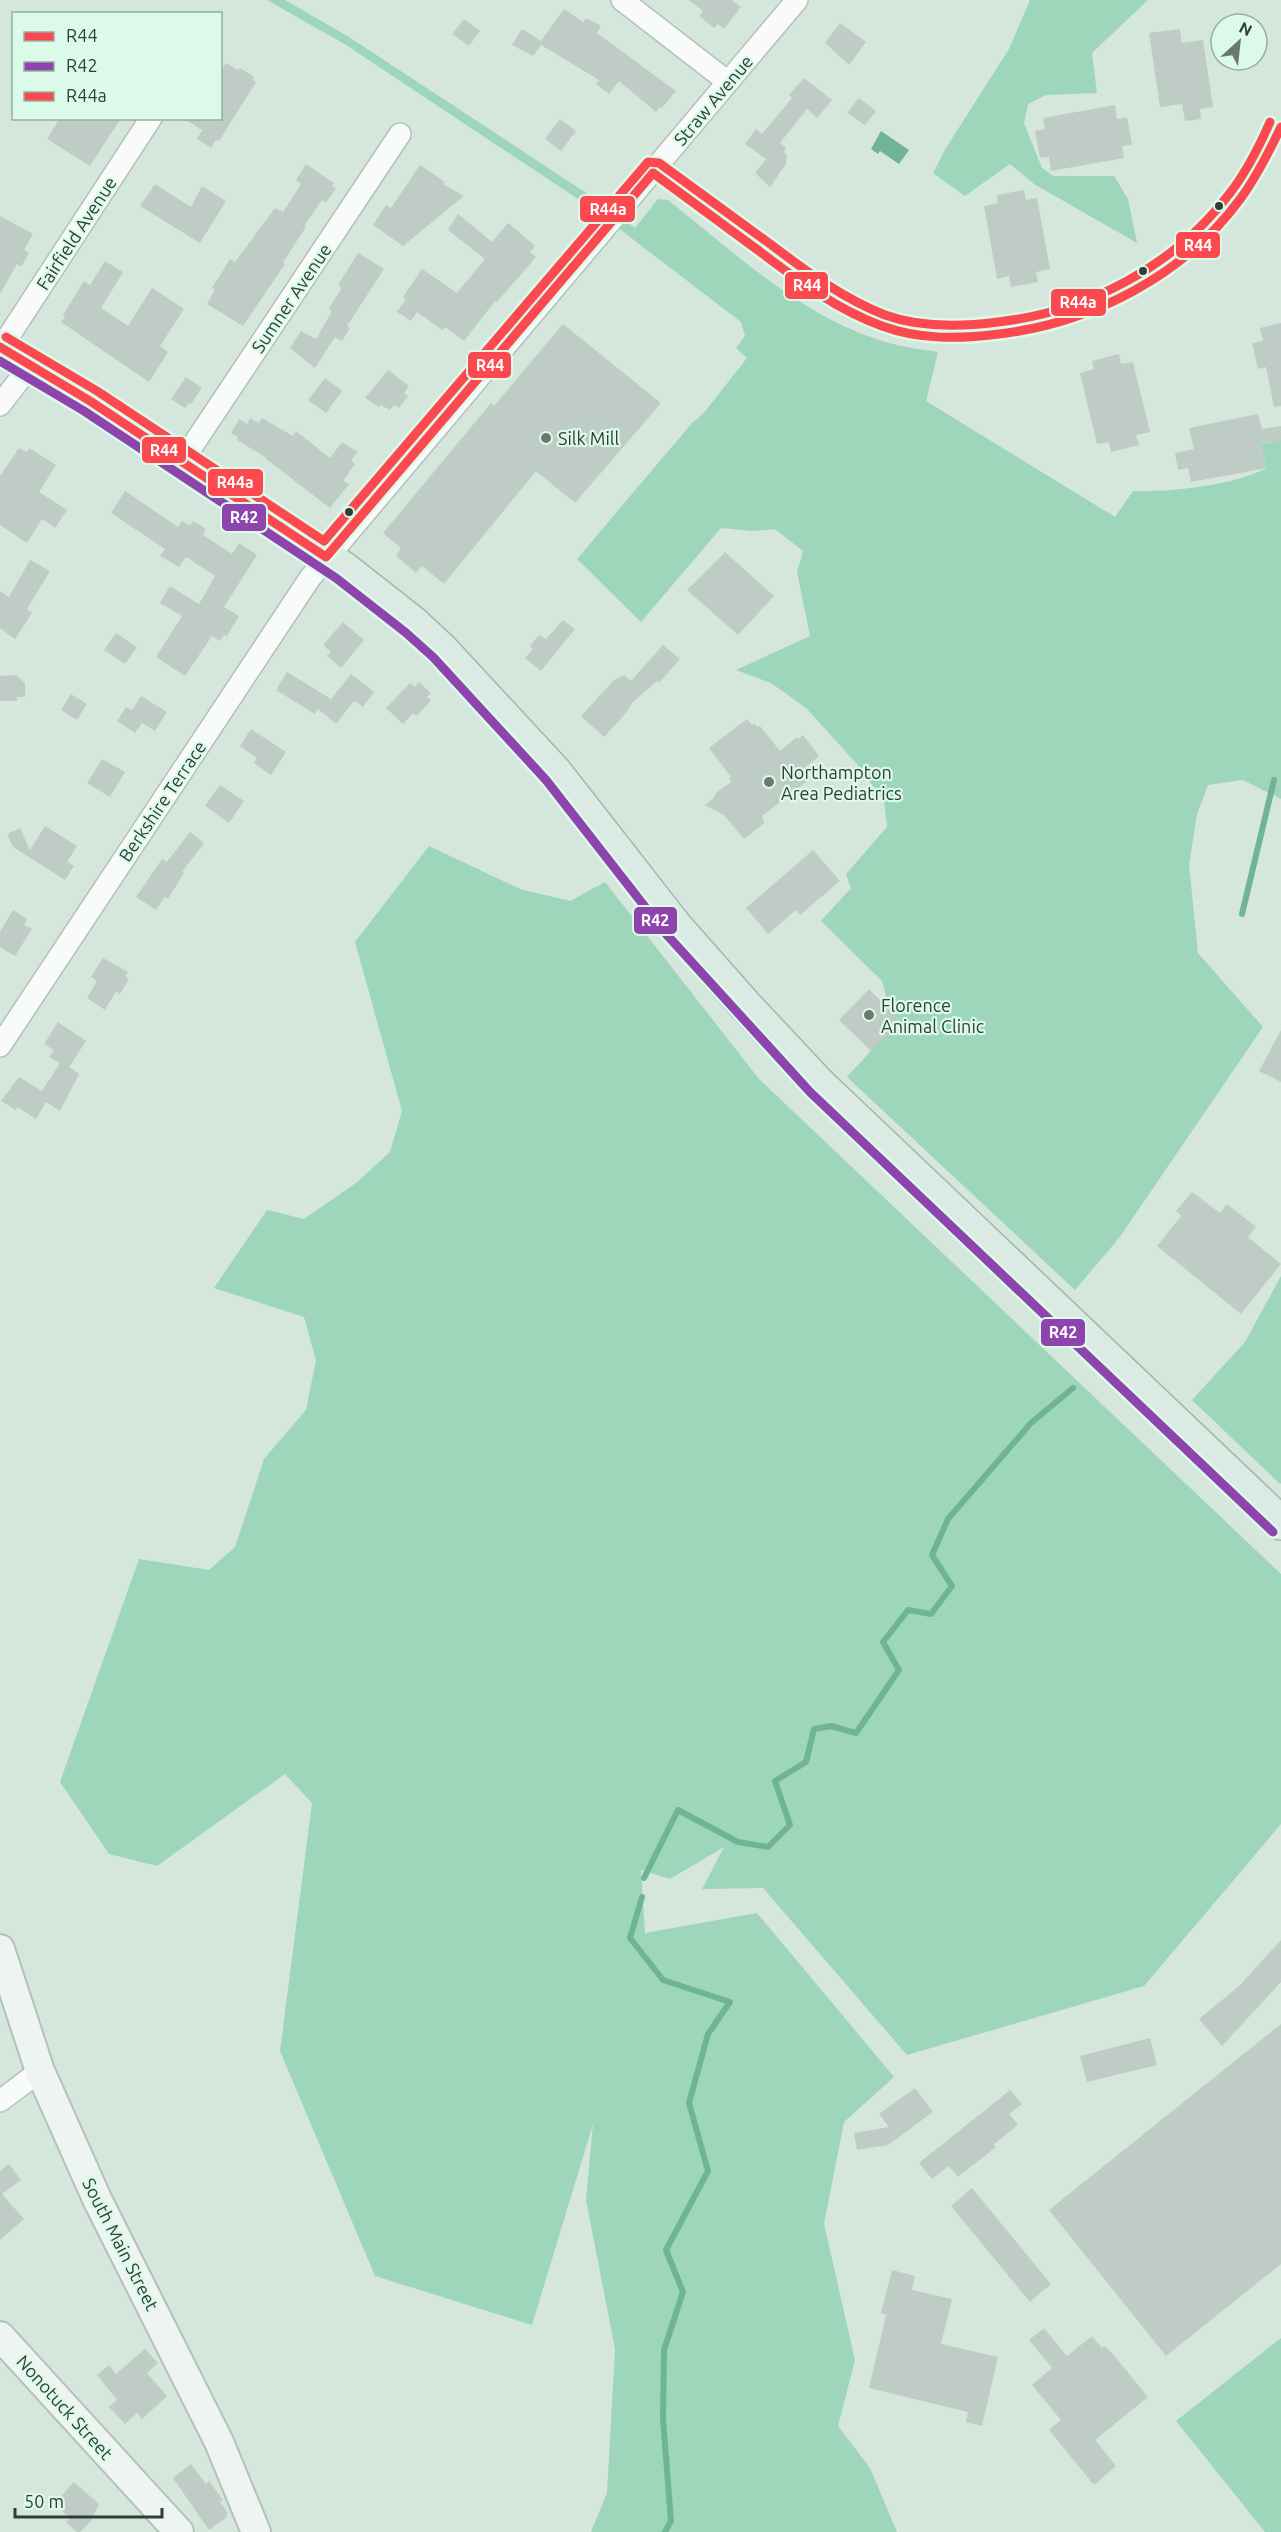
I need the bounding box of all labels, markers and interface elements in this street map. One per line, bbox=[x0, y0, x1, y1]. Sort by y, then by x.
legend bbox=[12, 12, 222, 120]
north arrow bbox=[1209, 12, 1269, 72]
text: N bbox=[1236, 18, 1255, 39]
text: R44 bbox=[66, 25, 98, 45]
street label: Straw Avenue bbox=[670, 51, 756, 149]
text: R42 bbox=[66, 55, 98, 75]
text: R44a bbox=[66, 85, 107, 105]
street label: Fairfield Avenue bbox=[32, 173, 120, 293]
line badge: R44a bbox=[579, 195, 636, 223]
text: R44a bbox=[589, 200, 627, 218]
unlabelled marker bbox=[1213, 200, 1225, 212]
line badge: R44 bbox=[1175, 231, 1221, 259]
text: R44 bbox=[1184, 236, 1212, 254]
street label: Sumner Avenue bbox=[247, 240, 335, 356]
unlabelled marker bbox=[1137, 265, 1149, 277]
line badge: R44 bbox=[784, 271, 829, 300]
text: R44 bbox=[793, 276, 821, 294]
line badge: R44a bbox=[1050, 288, 1107, 317]
text: R44a bbox=[1059, 293, 1097, 311]
line badge: R44 bbox=[467, 351, 512, 379]
text: R44 bbox=[476, 356, 504, 374]
place label: Silk Mill bbox=[558, 428, 619, 448]
marker: Silk Mill bbox=[539, 431, 553, 445]
line badge: R44 bbox=[141, 436, 187, 464]
text: R44 bbox=[150, 441, 178, 459]
line badge: R44a bbox=[207, 468, 264, 497]
text: R44a bbox=[216, 473, 254, 491]
line badge: R42 bbox=[221, 503, 267, 532]
unlabelled marker bbox=[343, 506, 355, 518]
text: R42 bbox=[230, 508, 258, 526]
street label: Berkshire Terrace bbox=[114, 737, 210, 865]
place label: Northampton Area Pediatrics bbox=[781, 762, 902, 803]
marker: Northampton Area Pediatrics bbox=[762, 775, 776, 789]
line badge: R42 bbox=[633, 906, 678, 935]
text: R42 bbox=[641, 911, 669, 929]
place label: Florence Animal Clinic bbox=[881, 995, 984, 1036]
marker: Florence Animal Clinic bbox=[862, 1008, 876, 1022]
line badge: R42 bbox=[1040, 1318, 1086, 1347]
text: R42 bbox=[1049, 1323, 1077, 1341]
street label: South Main Street bbox=[79, 2175, 163, 2313]
street label: Nonotuck Street bbox=[13, 2351, 117, 2463]
scale bar bbox=[15, 2481, 162, 2519]
text: 50 m bbox=[24, 2491, 64, 2511]

